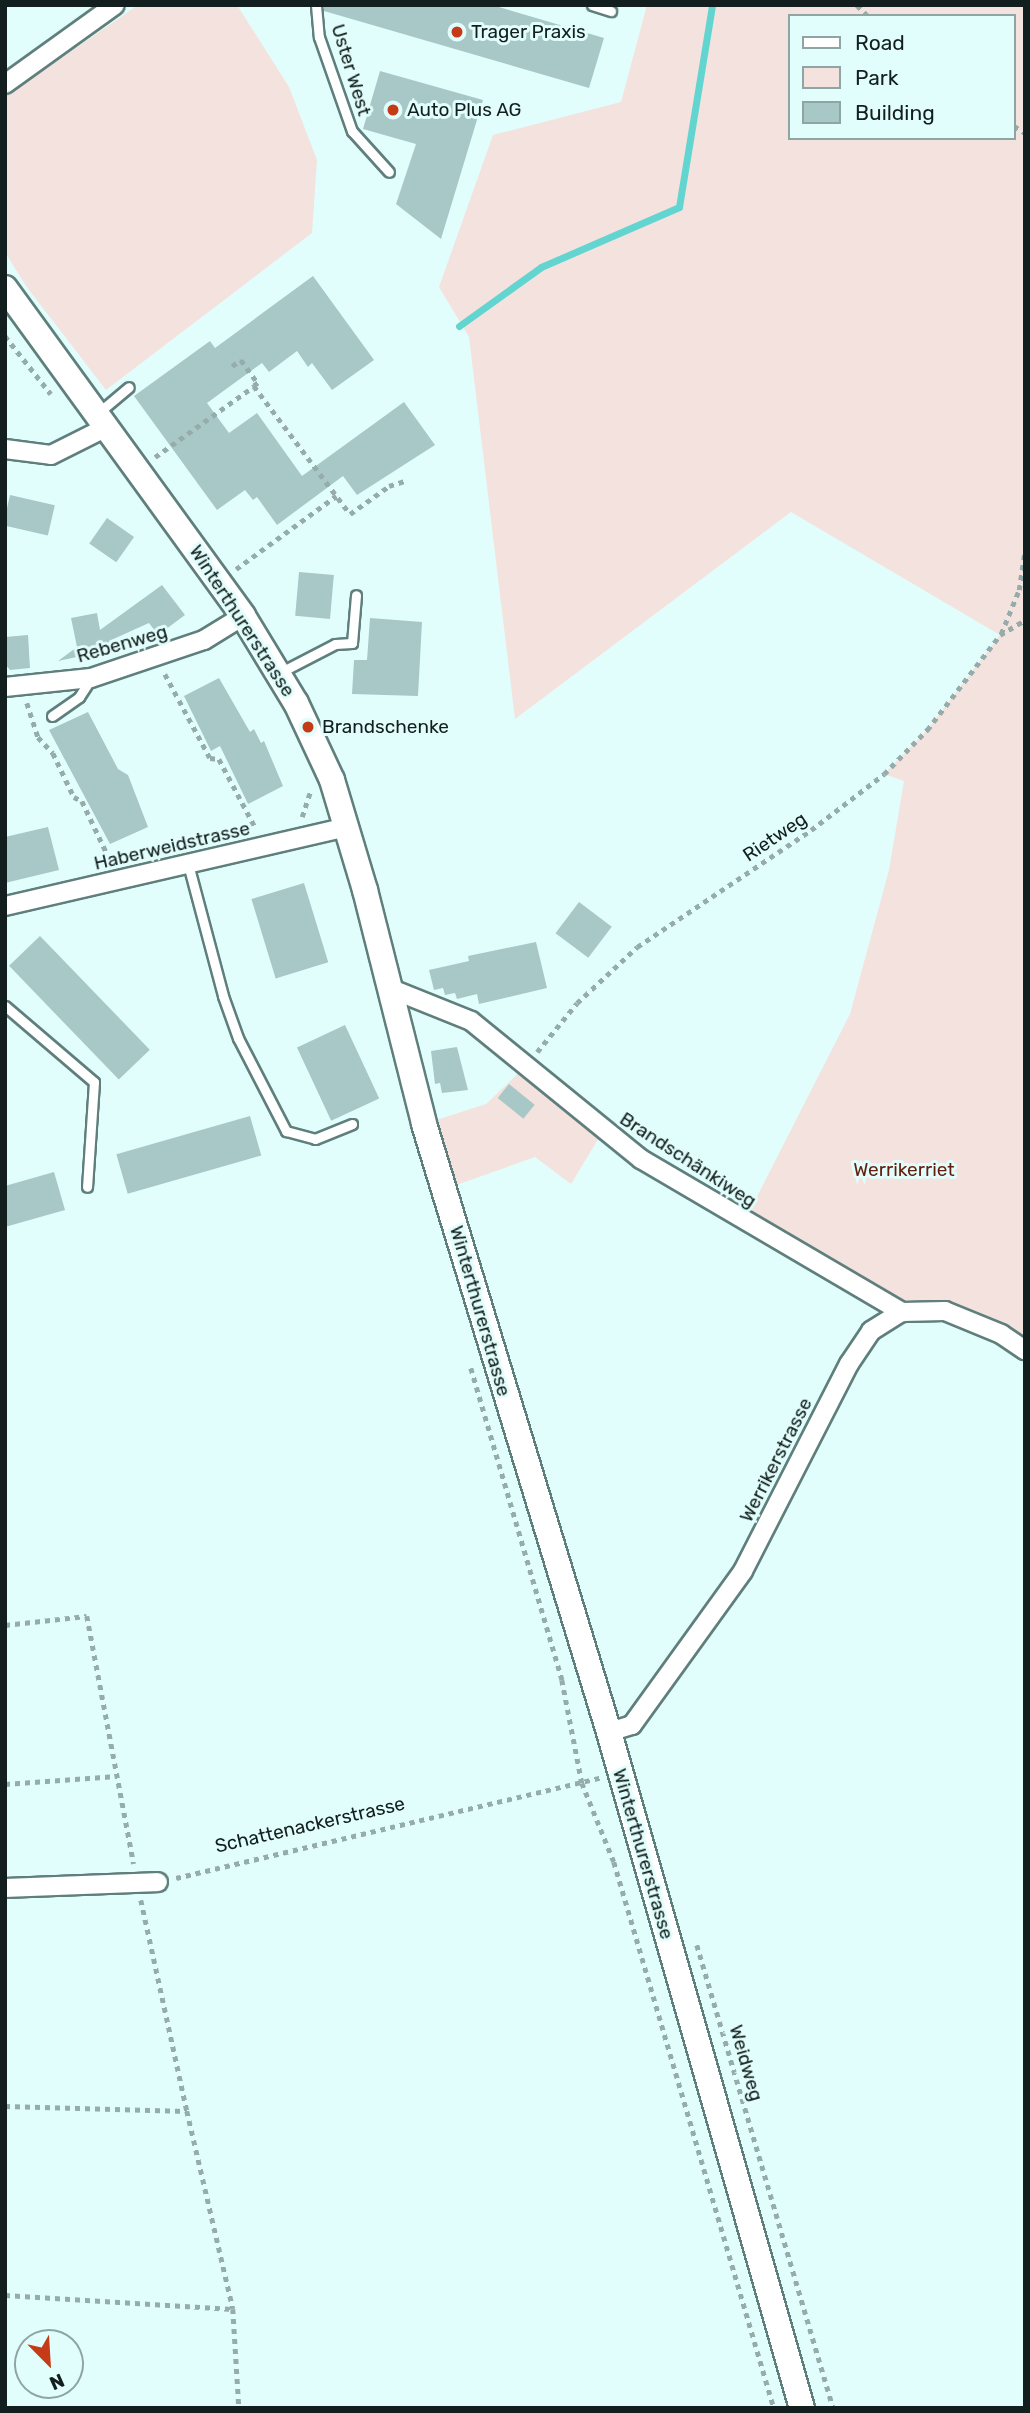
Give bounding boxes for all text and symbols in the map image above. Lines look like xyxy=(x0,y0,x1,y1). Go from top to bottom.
legend xyxy=(788,14,1016,140)
street label: Uster West xyxy=(326,21,376,119)
place label: Trager Praxis xyxy=(471,21,586,43)
marker: Trager Praxis xyxy=(449,24,465,40)
text: Road xyxy=(855,30,905,55)
text: Park xyxy=(855,65,899,90)
place label: Auto Plus AG xyxy=(407,99,522,121)
text: Building xyxy=(855,100,935,125)
marker: Auto Plus AG xyxy=(385,102,401,118)
street label: Winterthurerstrasse xyxy=(184,541,300,701)
street label: Rebenweg xyxy=(74,620,170,668)
place label: Brandschenke xyxy=(322,716,449,738)
marker: Brandschenke xyxy=(300,719,316,735)
street label: Rietweg xyxy=(739,807,811,867)
street label: Haberweidstrasse xyxy=(92,817,252,875)
street label: Brandschänkiweg xyxy=(615,1107,761,1213)
park label: Werrikerriet xyxy=(853,1159,955,1181)
street label: Winterthurerstrasse xyxy=(445,1223,515,1399)
street label: Werrikerstrasse xyxy=(735,1394,817,1526)
street label: Winterthurerstrasse xyxy=(608,1766,678,1942)
street label: Schattenackerstrasse xyxy=(213,1792,407,1858)
street label: Weidweg xyxy=(724,2022,768,2104)
north arrow xyxy=(14,2329,84,2399)
text: N xyxy=(46,2369,68,2395)

